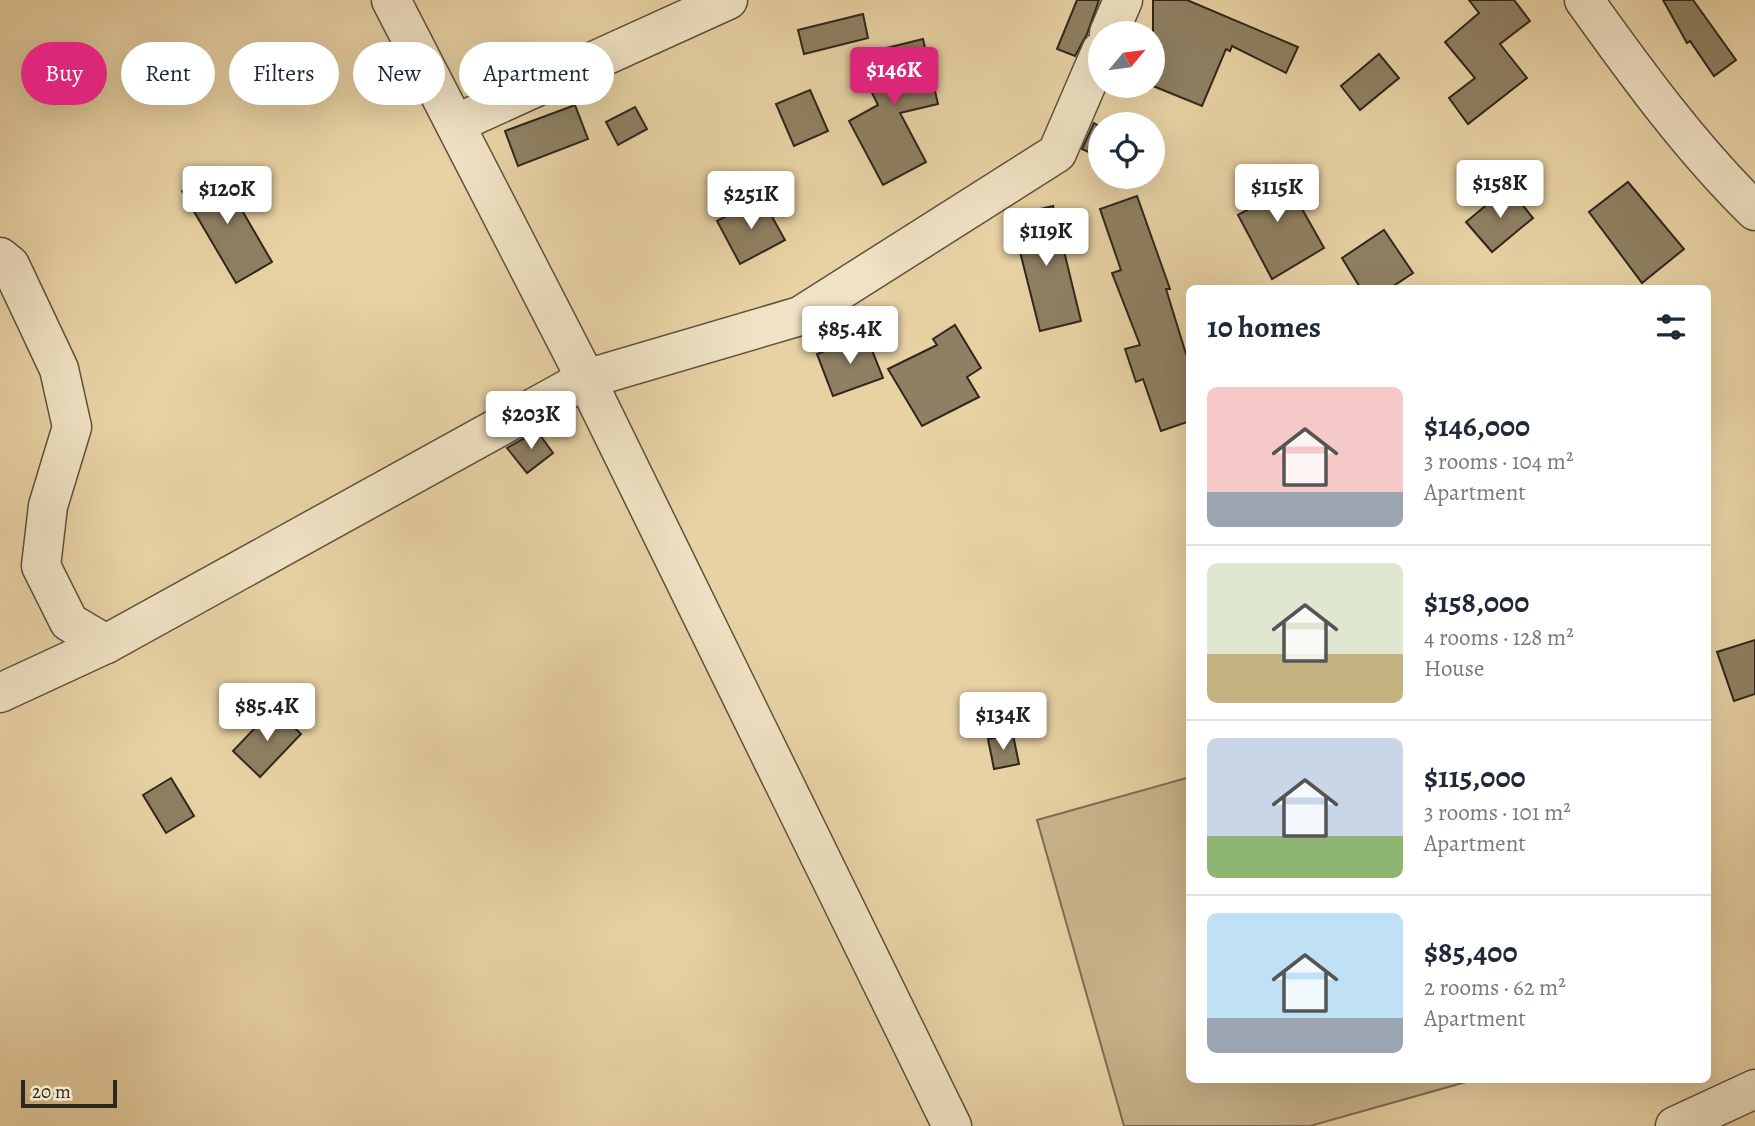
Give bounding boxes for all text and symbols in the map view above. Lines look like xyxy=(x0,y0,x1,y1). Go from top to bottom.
north arrow xyxy=(1088,21,1166,98)
map controls xyxy=(1088,21,1165,189)
chip: Buy xyxy=(21,42,107,105)
chip: Rent xyxy=(121,42,215,105)
chip: Filters xyxy=(229,42,339,105)
chip: New xyxy=(353,42,445,105)
chip: Apartment xyxy=(459,42,614,105)
pin: $146K xyxy=(845,48,943,107)
text: $146K xyxy=(866,54,922,85)
button: locate xyxy=(1088,112,1165,189)
pin: $158K xyxy=(1451,160,1549,220)
pin: $115K xyxy=(1228,164,1326,224)
pin: $120K xyxy=(178,166,276,226)
text: $158K xyxy=(1473,167,1527,198)
text: $115K xyxy=(1251,171,1303,202)
pin: $251K xyxy=(702,172,800,231)
text: $120K xyxy=(199,173,255,204)
text: $251K xyxy=(724,178,779,209)
pin: $119K xyxy=(997,208,1095,268)
text: $119K xyxy=(1020,215,1072,246)
pin: $85.4K xyxy=(793,306,907,366)
text: 10 homes xyxy=(1207,307,1321,347)
icon: filters xyxy=(1652,308,1690,346)
text: $85.4K xyxy=(818,313,882,344)
pin: $203K xyxy=(482,392,580,451)
text: $203K xyxy=(502,398,560,429)
text: $146,000 xyxy=(1424,406,1530,446)
icon: home xyxy=(1263,415,1347,499)
text: 3 rooms · 104 m² xyxy=(1424,446,1573,477)
text: Apartment xyxy=(1424,477,1526,508)
text: $158,000 xyxy=(1424,582,1529,622)
icon: home xyxy=(1263,591,1347,675)
text: 4 rooms · 128 m² xyxy=(1424,622,1574,653)
text: House xyxy=(1424,653,1484,684)
pin: $85.4K xyxy=(210,684,324,743)
text: $85.4K xyxy=(235,690,299,721)
pin: $134K xyxy=(954,692,1052,752)
text: $134K xyxy=(976,699,1030,730)
text: $115,000 xyxy=(1424,757,1526,797)
icon: home xyxy=(1263,766,1347,850)
text: 3 rooms · 101 m² xyxy=(1424,797,1571,828)
text: Apartment xyxy=(1424,828,1526,859)
text: $85,400 xyxy=(1424,932,1518,972)
icon: home xyxy=(1263,941,1347,1025)
text: 2 rooms · 62 m² xyxy=(1424,972,1566,1003)
text: Apartment xyxy=(1424,1003,1526,1034)
scale bar xyxy=(21,1077,117,1109)
text: 20 m xyxy=(32,1079,71,1105)

